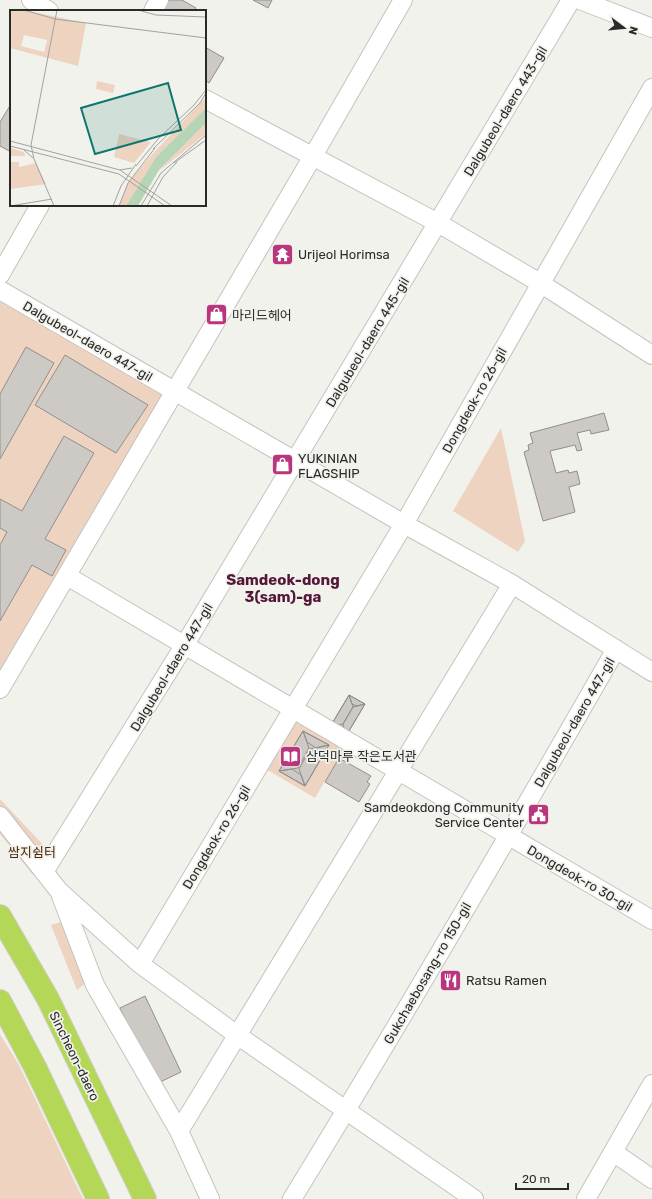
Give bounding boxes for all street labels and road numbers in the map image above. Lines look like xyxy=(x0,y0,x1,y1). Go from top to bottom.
street label: Dalgubeol-daero 443-gil xyxy=(461,44,551,179)
street label: Dalgubeol-daero 445-gil xyxy=(323,275,413,410)
street label: Dalgubeol-daero 447-gil xyxy=(20,298,155,386)
street label: Dongdeok-ro 26-gil xyxy=(439,345,511,456)
street label: Dalgubeol-daero 447-gil xyxy=(127,600,217,735)
street label: Dalgubeol-daero 447-gil xyxy=(531,655,619,790)
street label: Dongdeok-ro 26-gil xyxy=(180,783,254,892)
street label: Dongdeok-ro 30-gil xyxy=(524,842,635,916)
street label: Gukchaebosang-ro 150-gil xyxy=(381,900,475,1047)
street label: Sincheon-daero xyxy=(46,1009,103,1103)

